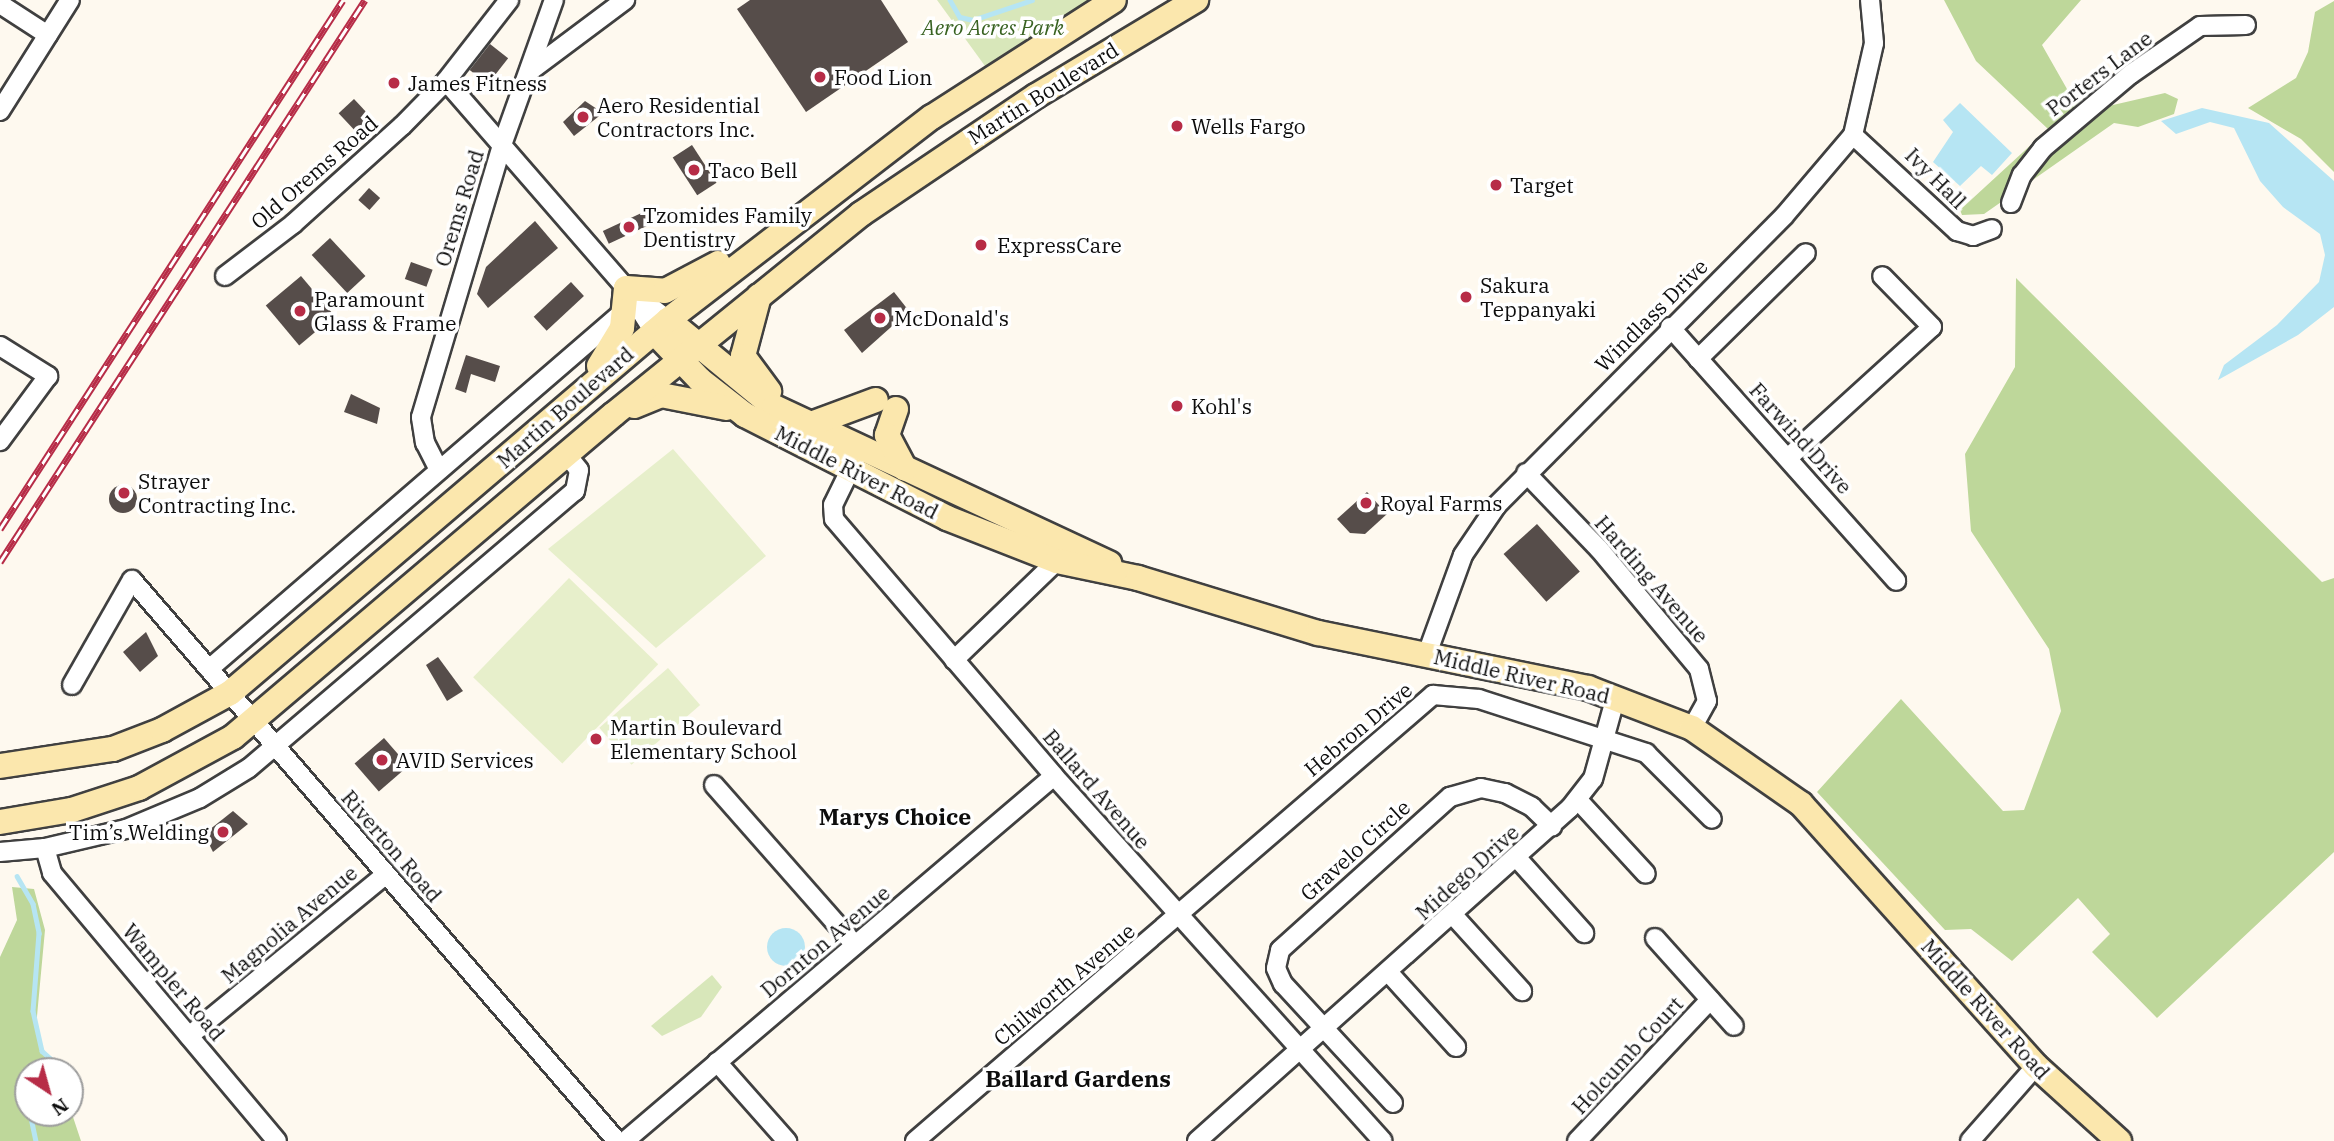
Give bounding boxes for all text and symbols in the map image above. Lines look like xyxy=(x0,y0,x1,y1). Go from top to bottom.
park label: Aero Acres Park xyxy=(922,14,1064,40)
street label: Porters Lane xyxy=(2041,25,2157,121)
street label: Martin Boulevard xyxy=(963,37,1123,149)
place label: Food Lion xyxy=(834,64,932,90)
marker: Food Lion xyxy=(812,69,828,85)
place label: James Fitness xyxy=(408,70,547,96)
marker: James Fitness xyxy=(386,75,402,91)
place label: Aero Residential Contractors Inc. xyxy=(597,92,760,142)
marker: Aero Residential Contractors Inc. xyxy=(575,109,591,125)
street label: Old Orems Road xyxy=(245,110,383,234)
place label: Wells Fargo xyxy=(1191,113,1306,139)
marker: Wells Fargo xyxy=(1169,118,1185,134)
street label: Ivy Hall xyxy=(1900,142,1972,214)
street label: Orems Road xyxy=(429,147,489,269)
place label: Taco Bell xyxy=(708,157,798,183)
marker: Taco Bell xyxy=(686,162,702,178)
place label: Target xyxy=(1510,172,1574,198)
marker: Target xyxy=(1488,177,1504,193)
place label: Tzomides Family Dentistry xyxy=(643,202,812,252)
marker: Tzomides Family Dentistry xyxy=(621,219,637,235)
place label: ExpressCare xyxy=(997,232,1122,258)
marker: ExpressCare xyxy=(971,235,991,255)
street label: Windlass Drive xyxy=(1589,253,1713,377)
place label: Sakura Teppanyaki xyxy=(1480,272,1596,322)
place label: Paramount Glass & Frame xyxy=(314,286,457,336)
marker: Sakura Teppanyaki xyxy=(1458,289,1474,305)
marker: Paramount Glass & Frame xyxy=(292,303,308,319)
place label: McDonald's xyxy=(894,305,1009,331)
marker: McDonald's xyxy=(872,310,888,326)
street label: Martin Boulevard xyxy=(492,341,638,473)
street label: Farwind Drive xyxy=(1745,377,1857,499)
place label: Kohl's xyxy=(1191,393,1252,419)
marker: Kohl's xyxy=(1169,398,1185,414)
street label: Middle River Road xyxy=(771,420,943,524)
place label: Strayer Contracting Inc. xyxy=(138,468,296,518)
marker: Strayer Contracting Inc. xyxy=(116,485,132,501)
place label: Royal Farms xyxy=(1380,490,1502,516)
marker: Royal Farms xyxy=(1358,495,1374,511)
street label: Harding Avenue xyxy=(1590,510,1714,648)
street label: Middle River Road xyxy=(1431,643,1613,709)
street label: Hebron Drive xyxy=(1299,677,1417,781)
place label: Martin Boulevard Elementary School xyxy=(610,714,797,764)
street label: Ballard Avenue xyxy=(1038,724,1156,854)
marker: Martin Boulevard Elementary School xyxy=(588,731,604,747)
place label: AVID Services xyxy=(396,747,534,773)
marker: AVID Services xyxy=(374,752,390,768)
street label: Riverton Road xyxy=(337,785,447,907)
street label: Gravelo Circle xyxy=(1295,794,1415,906)
district label: Marys Choice xyxy=(819,802,971,830)
place label: Tim’s Welding xyxy=(69,819,209,845)
street label: Midego Drive xyxy=(1410,819,1524,925)
marker: Tim’s Welding xyxy=(215,824,231,840)
street label: Magnolia Avenue xyxy=(216,860,362,988)
street label: Dornton Avenue xyxy=(755,880,895,1002)
street label: Wampler Road xyxy=(118,918,230,1046)
street label: Chilworth Avenue xyxy=(988,918,1140,1050)
street label: Middle River Road xyxy=(1916,934,2056,1084)
street label: Holcumb Court xyxy=(1566,991,1688,1119)
north arrow xyxy=(14,1057,84,1127)
district label: Ballard Gardens xyxy=(985,1064,1171,1092)
text: N xyxy=(47,1093,73,1121)

